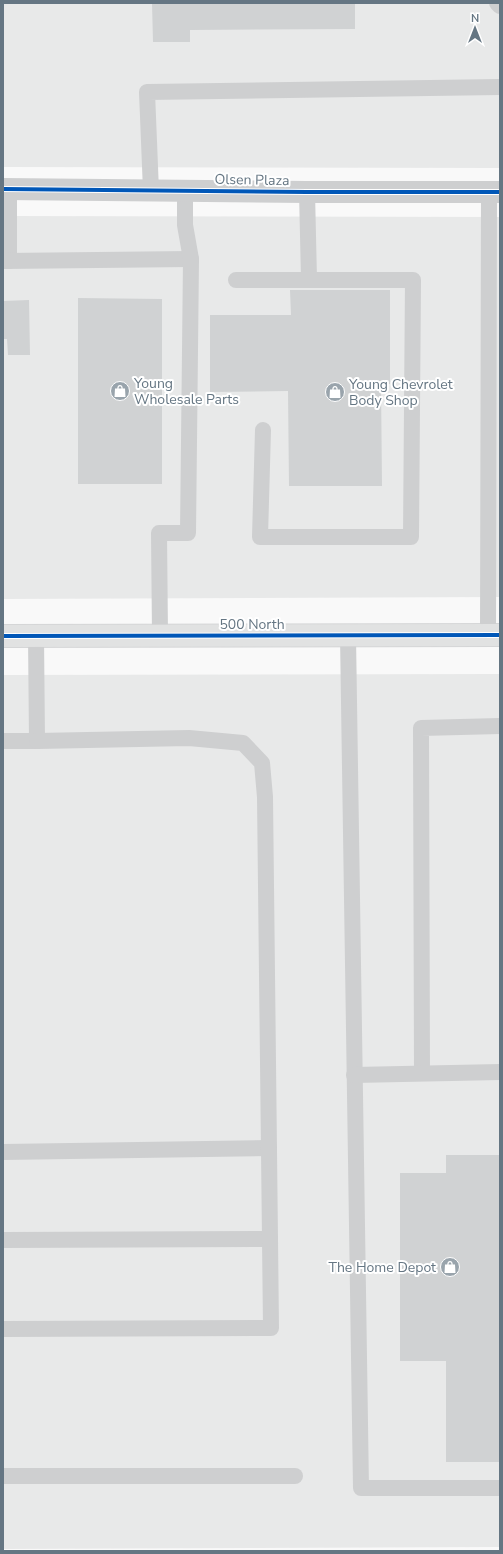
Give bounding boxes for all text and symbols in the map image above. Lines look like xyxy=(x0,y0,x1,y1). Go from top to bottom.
north arrow xyxy=(455,8,495,48)
text: N xyxy=(471,11,479,26)
street label: Olsen Plaza xyxy=(214,170,290,190)
place label: Young Wholesale Parts xyxy=(133,374,239,409)
place label: Young Chevrolet Body Shop xyxy=(348,375,453,410)
shop icon: Young Wholesale Parts xyxy=(109,380,131,402)
shop icon: Young Chevrolet Body Shop xyxy=(324,381,346,403)
street label: 500 North xyxy=(219,615,285,634)
shop icon: The Home Depot xyxy=(439,1256,461,1278)
place label: The Home Depot xyxy=(328,1258,436,1277)

